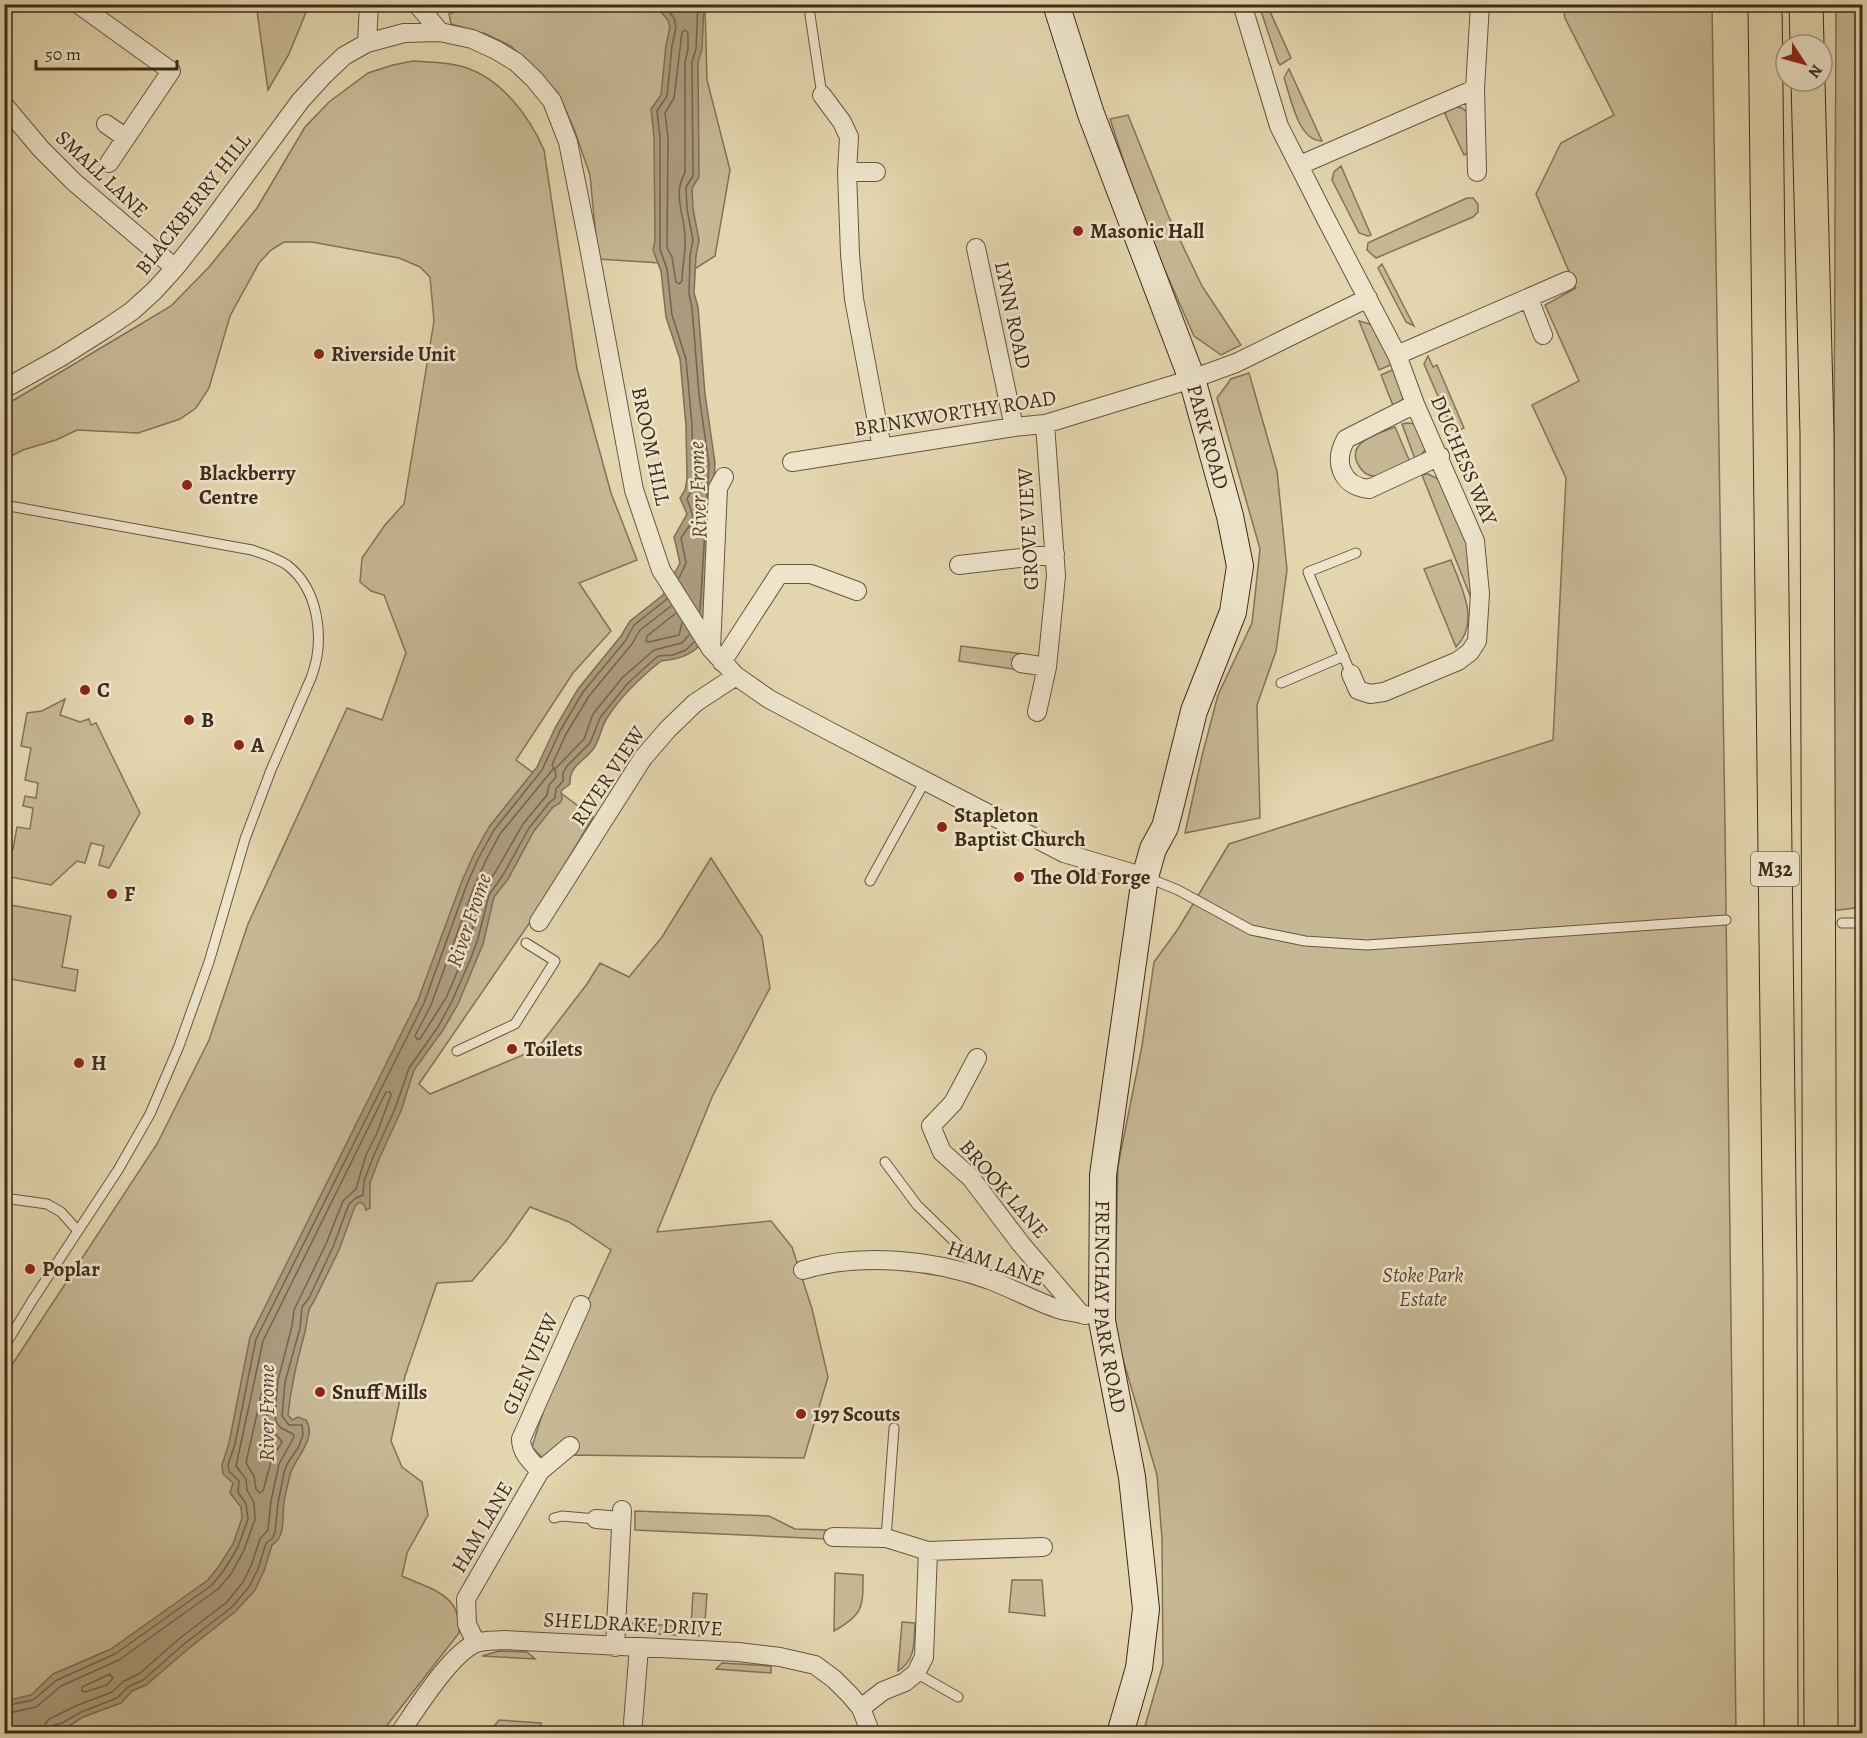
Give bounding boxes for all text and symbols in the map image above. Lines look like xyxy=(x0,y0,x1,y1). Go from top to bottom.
scale bar xyxy=(36,33,177,71)
north arrow xyxy=(1774,33,1834,93)
text: 50 m xyxy=(45,42,81,66)
text: N xyxy=(1803,60,1828,83)
street label: SMALL LANE xyxy=(50,124,154,224)
street label: BLACKBERRY HILL xyxy=(129,127,257,281)
place label: Masonic Hall xyxy=(1090,217,1205,245)
marker: Masonic Hall xyxy=(1071,224,1085,238)
street label: LYNN ROAD xyxy=(988,259,1038,371)
place label: Riverside Unit xyxy=(331,340,456,368)
marker: Riverside Unit xyxy=(312,347,326,361)
street label: PARK ROAD xyxy=(1180,381,1236,492)
street label: BRINKWORTHY ROAD xyxy=(852,383,1058,443)
street label: BROOM HILL xyxy=(625,384,677,508)
street label: DUCHESS WAY xyxy=(1424,391,1504,530)
water label: River Frome xyxy=(681,441,715,539)
place label: Blackberry Centre xyxy=(199,459,297,511)
street label: GROVE VIEW xyxy=(1011,467,1045,591)
marker: Blackberry Centre xyxy=(180,478,194,492)
place label: C xyxy=(97,676,110,704)
marker: C xyxy=(78,683,92,697)
place label: B xyxy=(201,706,214,734)
marker: B xyxy=(182,713,196,727)
street label: RIVER VIEW xyxy=(564,720,652,831)
place label: A xyxy=(250,731,265,759)
marker: A xyxy=(232,738,246,752)
place label: Stapleton Baptist Church xyxy=(954,801,1086,853)
marker: Stapleton Baptist Church xyxy=(935,820,949,834)
road number: M32 xyxy=(1751,852,1799,886)
place label: The Old Forge xyxy=(1031,863,1151,891)
water label: River Frome xyxy=(439,869,499,971)
marker: The Old Forge xyxy=(1012,870,1026,884)
place label: F xyxy=(124,880,136,908)
marker: F xyxy=(105,887,119,901)
place label: Toilets xyxy=(524,1035,583,1063)
marker: Toilets xyxy=(505,1042,519,1056)
place label: H xyxy=(91,1049,107,1077)
marker: H xyxy=(72,1056,86,1070)
street label: BROOK LANE xyxy=(953,1134,1055,1244)
street label: FRENCHAY PARK ROAD xyxy=(1087,1200,1133,1415)
street label: HAM LANE xyxy=(944,1233,1048,1293)
place label: Poplar xyxy=(42,1255,100,1283)
park label: Stoke Park Estate xyxy=(1382,1261,1464,1313)
marker: Poplar xyxy=(23,1262,37,1276)
street label: GLEN VIEW xyxy=(495,1308,565,1419)
water label: River Frome xyxy=(252,1364,282,1462)
place label: Snuff Mills xyxy=(332,1378,427,1406)
marker: Snuff Mills xyxy=(313,1385,327,1399)
place label: 197 Scouts xyxy=(813,1400,900,1428)
marker: 197 Scouts xyxy=(794,1407,808,1421)
street label: HAM LANE xyxy=(445,1476,519,1578)
street label: SHELDRAKE DRIVE xyxy=(543,1605,723,1643)

